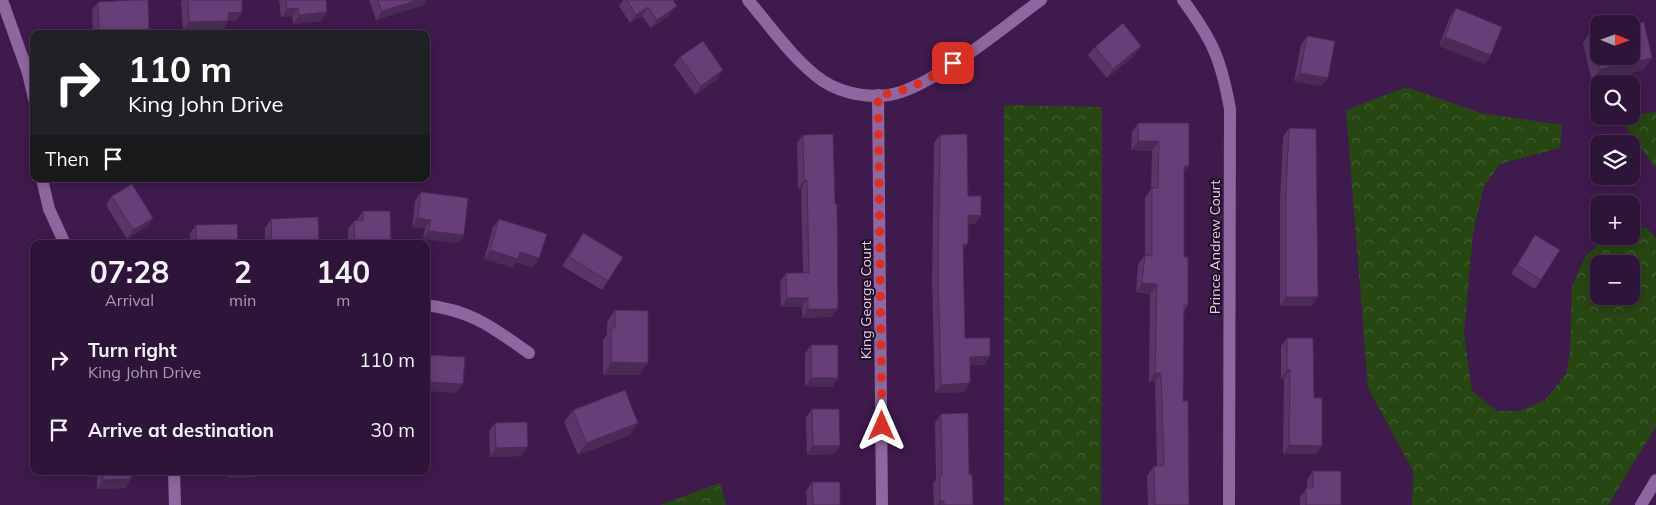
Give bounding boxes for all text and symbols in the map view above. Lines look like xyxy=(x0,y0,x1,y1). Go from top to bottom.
north arrow xyxy=(1590,15,1640,65)
map controls xyxy=(1590,15,1640,305)
pin xyxy=(932,42,974,84)
text: 110 m xyxy=(128,47,232,91)
icon: arrive xyxy=(939,49,967,77)
icon: right xyxy=(45,50,110,115)
button: search xyxy=(1590,75,1640,125)
text: King John Drive xyxy=(128,90,284,118)
button: layers xyxy=(1590,135,1640,185)
icon: arrive xyxy=(99,145,127,173)
text: Then xyxy=(45,147,89,171)
street label: Prince Andrew Court xyxy=(1206,180,1224,314)
button: + xyxy=(1590,195,1640,245)
street label: King George Court xyxy=(857,241,875,359)
text: 07:28 xyxy=(90,253,169,291)
text: 2 xyxy=(234,253,252,291)
text: 140 xyxy=(316,253,370,291)
button: − xyxy=(1590,255,1640,305)
text: Arrival xyxy=(105,290,154,310)
text: min xyxy=(229,290,256,310)
text: m xyxy=(336,290,350,310)
text: Turn right xyxy=(88,338,177,362)
icon: right xyxy=(45,346,73,374)
text: 110 m xyxy=(359,348,415,372)
text: King John Drive xyxy=(88,362,201,382)
position arrow xyxy=(855,399,907,451)
icon: arrive xyxy=(45,416,73,444)
text: Arrive at destination xyxy=(88,418,274,442)
text: 30 m xyxy=(371,418,415,442)

